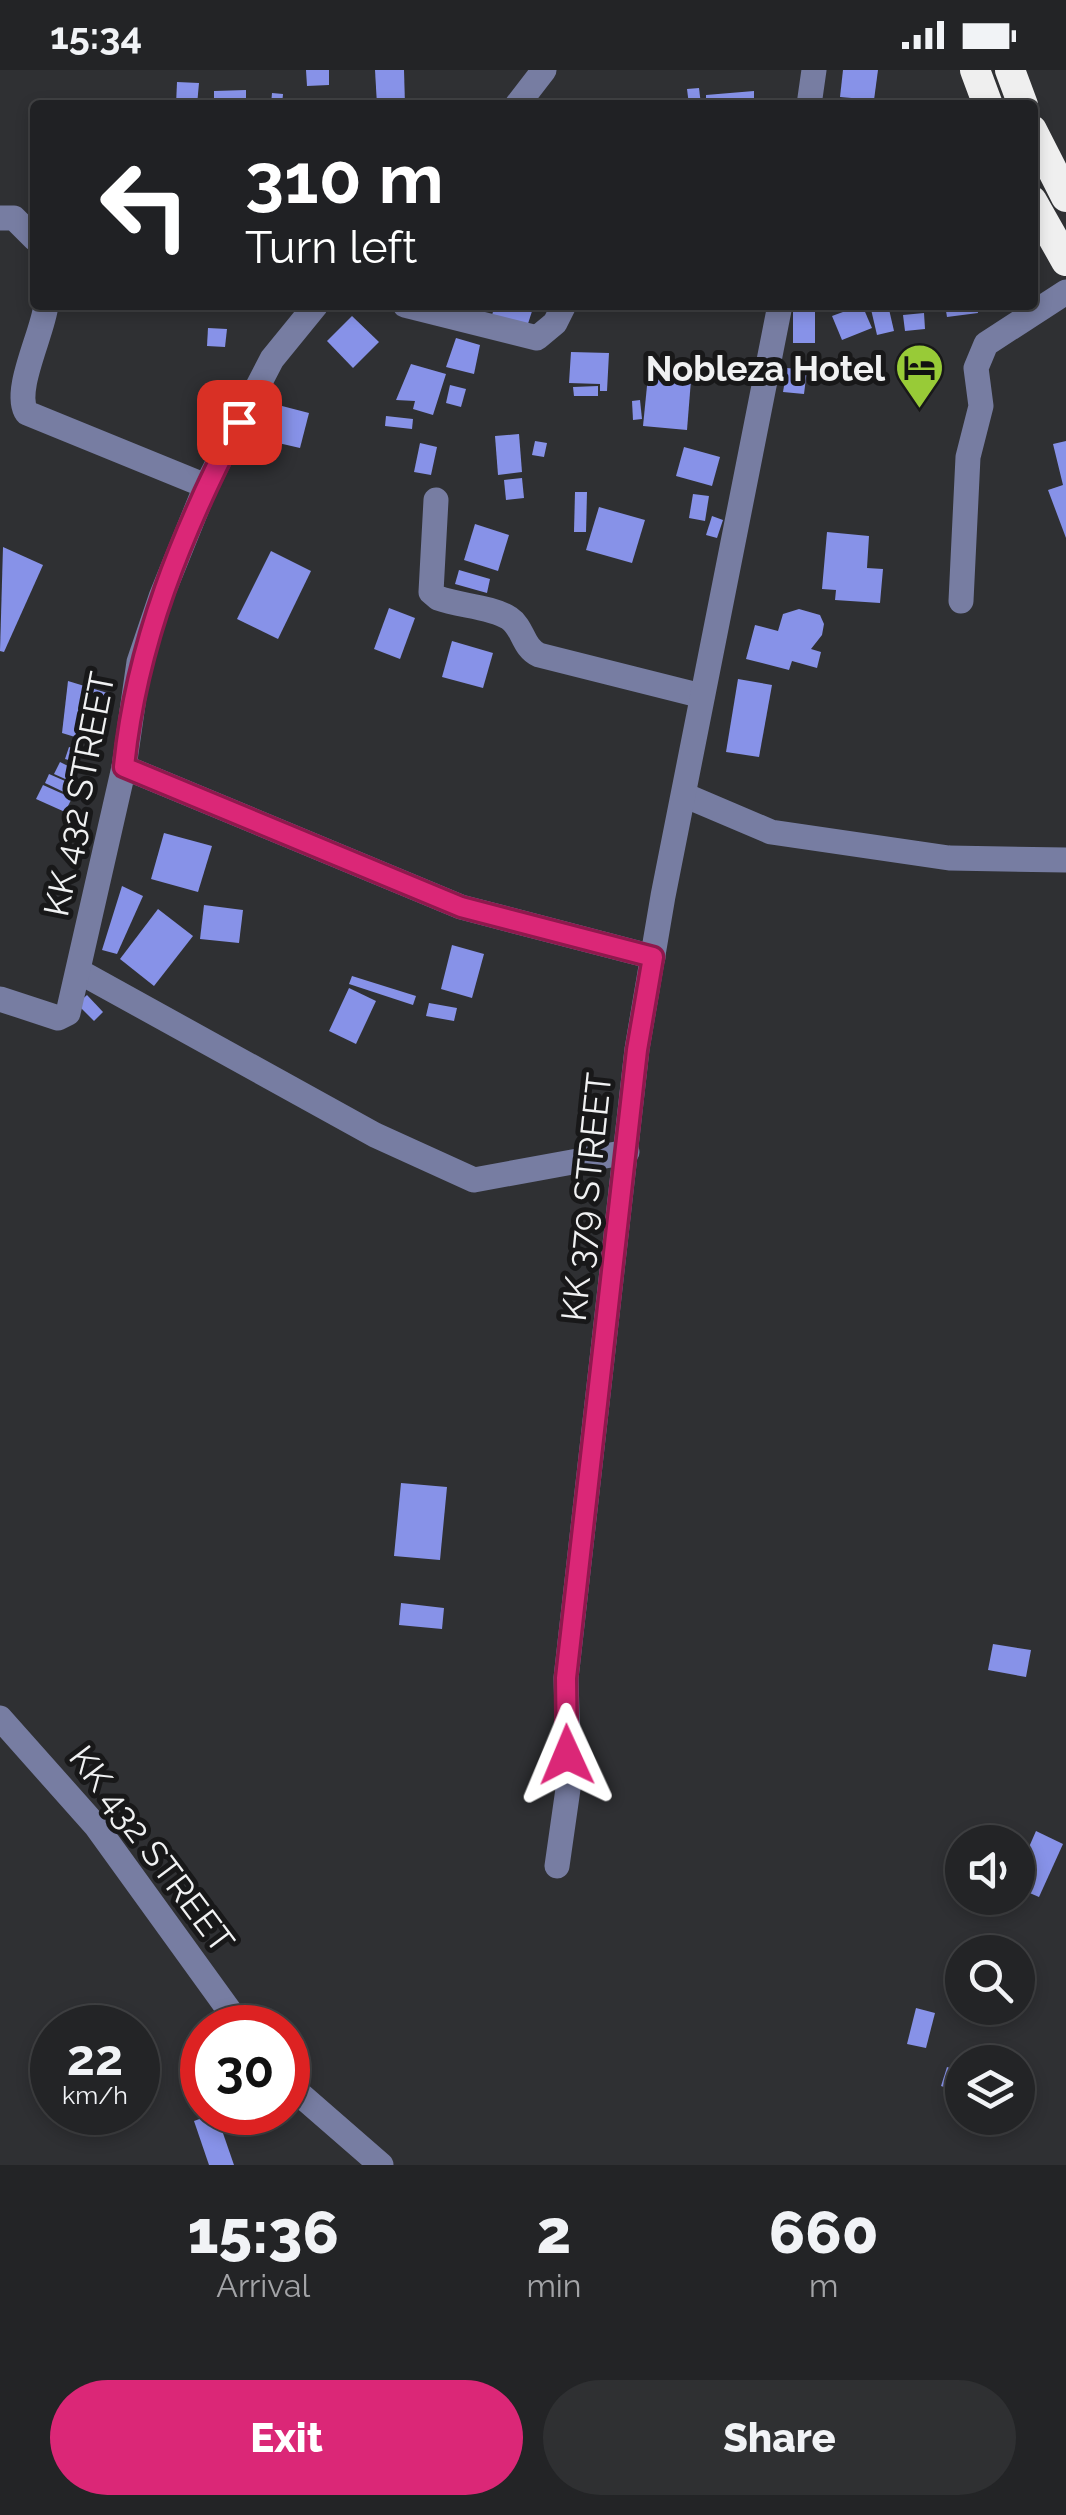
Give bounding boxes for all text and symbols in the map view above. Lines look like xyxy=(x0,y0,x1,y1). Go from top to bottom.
text: 15:34 xyxy=(50,13,142,58)
text: 310 m xyxy=(245,137,444,219)
icon: left xyxy=(80,140,210,270)
text: Turn left xyxy=(245,221,417,274)
hotel icon: Nobleza Hotel xyxy=(894,342,946,410)
place label: Nobleza Hotel xyxy=(646,348,886,389)
pin xyxy=(197,380,282,465)
icon: arrive xyxy=(212,395,267,450)
street label: KK 432 STREET xyxy=(35,668,123,920)
street label: KK 379 STREET xyxy=(553,1071,619,1323)
position arrow xyxy=(515,1703,619,1807)
street label: KK 432 STREET xyxy=(61,1738,243,1960)
map controls xyxy=(945,1825,1035,2135)
button: sound xyxy=(945,1825,1035,1915)
button: search xyxy=(945,1935,1035,2025)
speed limit sign: 30 xyxy=(180,2005,310,2135)
text: 22 xyxy=(67,2028,123,2087)
button: layers xyxy=(945,2045,1035,2135)
text: km/h xyxy=(62,2080,128,2110)
text: 15:36 xyxy=(187,2197,339,2267)
text: 2 xyxy=(536,2197,571,2267)
text: 660 xyxy=(769,2197,879,2267)
text: Arrival xyxy=(216,2267,310,2304)
text: min xyxy=(526,2267,581,2304)
text: m xyxy=(809,2267,838,2304)
button: Exit xyxy=(50,2380,523,2495)
button: Share xyxy=(543,2380,1016,2495)

